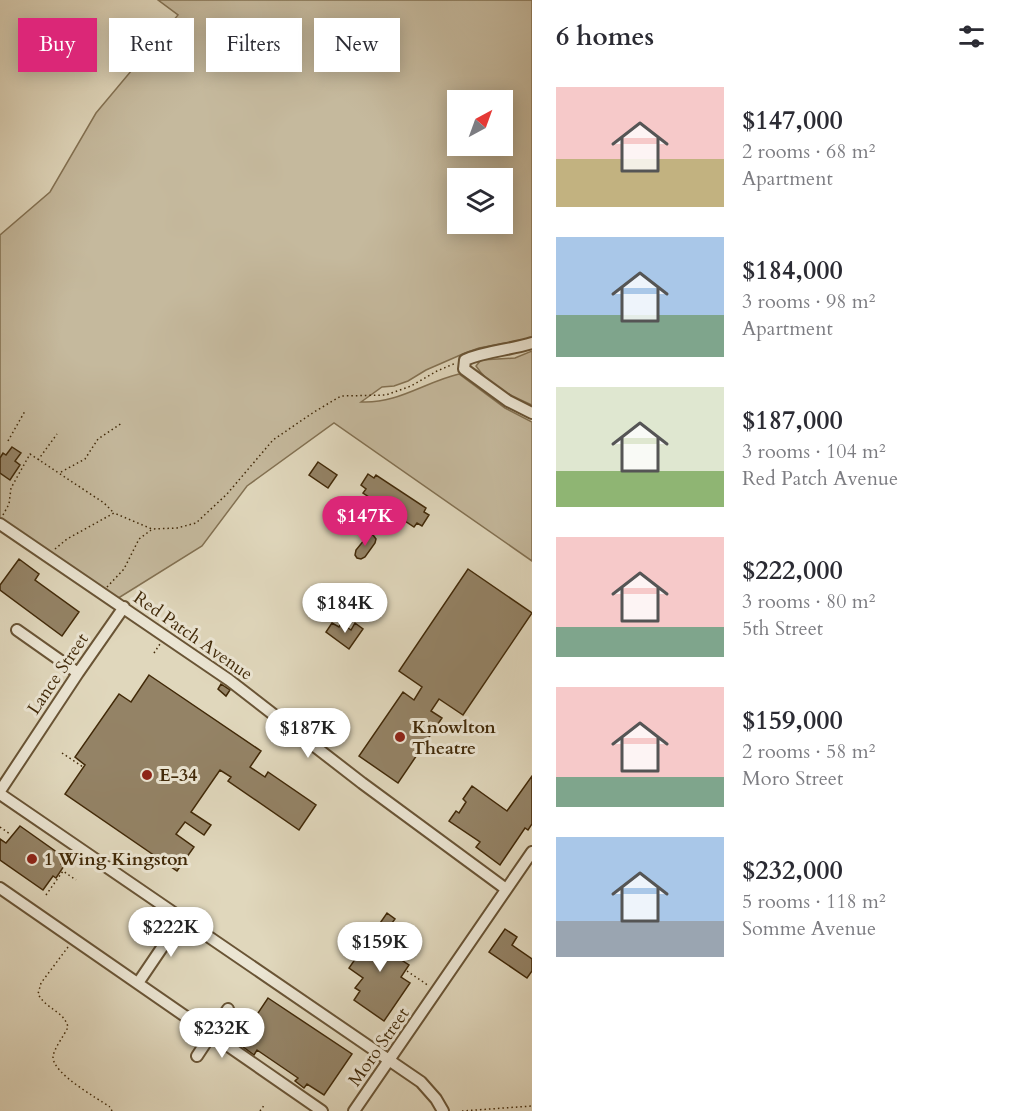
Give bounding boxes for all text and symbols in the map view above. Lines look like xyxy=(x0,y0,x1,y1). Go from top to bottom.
chip: Buy xyxy=(18,18,97,72)
chip: Rent xyxy=(109,18,194,72)
chip: Filters xyxy=(206,18,302,72)
chip: New xyxy=(314,18,400,72)
text: 6 homes xyxy=(556,19,654,54)
icon: filters xyxy=(955,20,988,53)
north arrow xyxy=(447,90,513,156)
map controls xyxy=(447,90,513,234)
text: $147,000 xyxy=(742,103,843,138)
icon: home xyxy=(604,111,676,183)
text: 2 rooms · 68 m² xyxy=(742,138,875,165)
text: Apartment xyxy=(742,165,833,192)
button: layers xyxy=(447,168,513,234)
text: $184,000 xyxy=(742,253,843,288)
icon: home xyxy=(604,261,676,333)
text: 3 rooms · 98 m² xyxy=(742,288,875,315)
text: Apartment xyxy=(742,315,833,342)
text: $187,000 xyxy=(742,403,843,438)
icon: home xyxy=(604,411,676,483)
text: 3 rooms · 104 m² xyxy=(742,438,886,465)
text: Red Patch Avenue xyxy=(742,465,898,492)
pin: $147K xyxy=(323,496,407,547)
text: $147K xyxy=(336,502,394,529)
text: $222,000 xyxy=(742,553,843,588)
icon: home xyxy=(604,561,676,633)
pin: $184K xyxy=(303,583,387,634)
street label: Red Patch Avenue xyxy=(128,585,258,687)
text: 3 rooms · 80 m² xyxy=(742,588,875,615)
text: $184K xyxy=(316,589,374,616)
text: 5th Street xyxy=(742,615,823,642)
street label: Lance Street xyxy=(22,628,95,720)
text: $159,000 xyxy=(742,703,843,738)
pin: $187K xyxy=(266,708,350,759)
icon: home xyxy=(604,711,676,783)
text: $187K xyxy=(279,714,337,741)
place label: Knowlton Theatre xyxy=(412,715,496,761)
marker: Knowlton Theatre xyxy=(393,730,407,744)
text: 2 rooms · 58 m² xyxy=(742,738,875,765)
place label: E-34 xyxy=(159,763,198,788)
text: Moro Street xyxy=(742,765,843,792)
marker: E-34 xyxy=(140,768,154,782)
place label: 1 Wing Kingston xyxy=(44,847,189,872)
marker: 1 Wing Kingston xyxy=(25,852,39,866)
text: $232,000 xyxy=(742,853,843,888)
icon: home xyxy=(604,861,676,933)
text: 5 rooms · 118 m² xyxy=(742,888,886,915)
pin: $222K xyxy=(129,907,213,958)
text: $222K xyxy=(142,913,200,940)
text: Somme Avenue xyxy=(742,915,876,942)
pin: $159K xyxy=(338,922,422,973)
text: $159K xyxy=(351,928,409,955)
street label: Moro Street xyxy=(343,1002,416,1091)
pin: $232K xyxy=(180,1008,264,1059)
text: $232K xyxy=(193,1014,251,1041)

